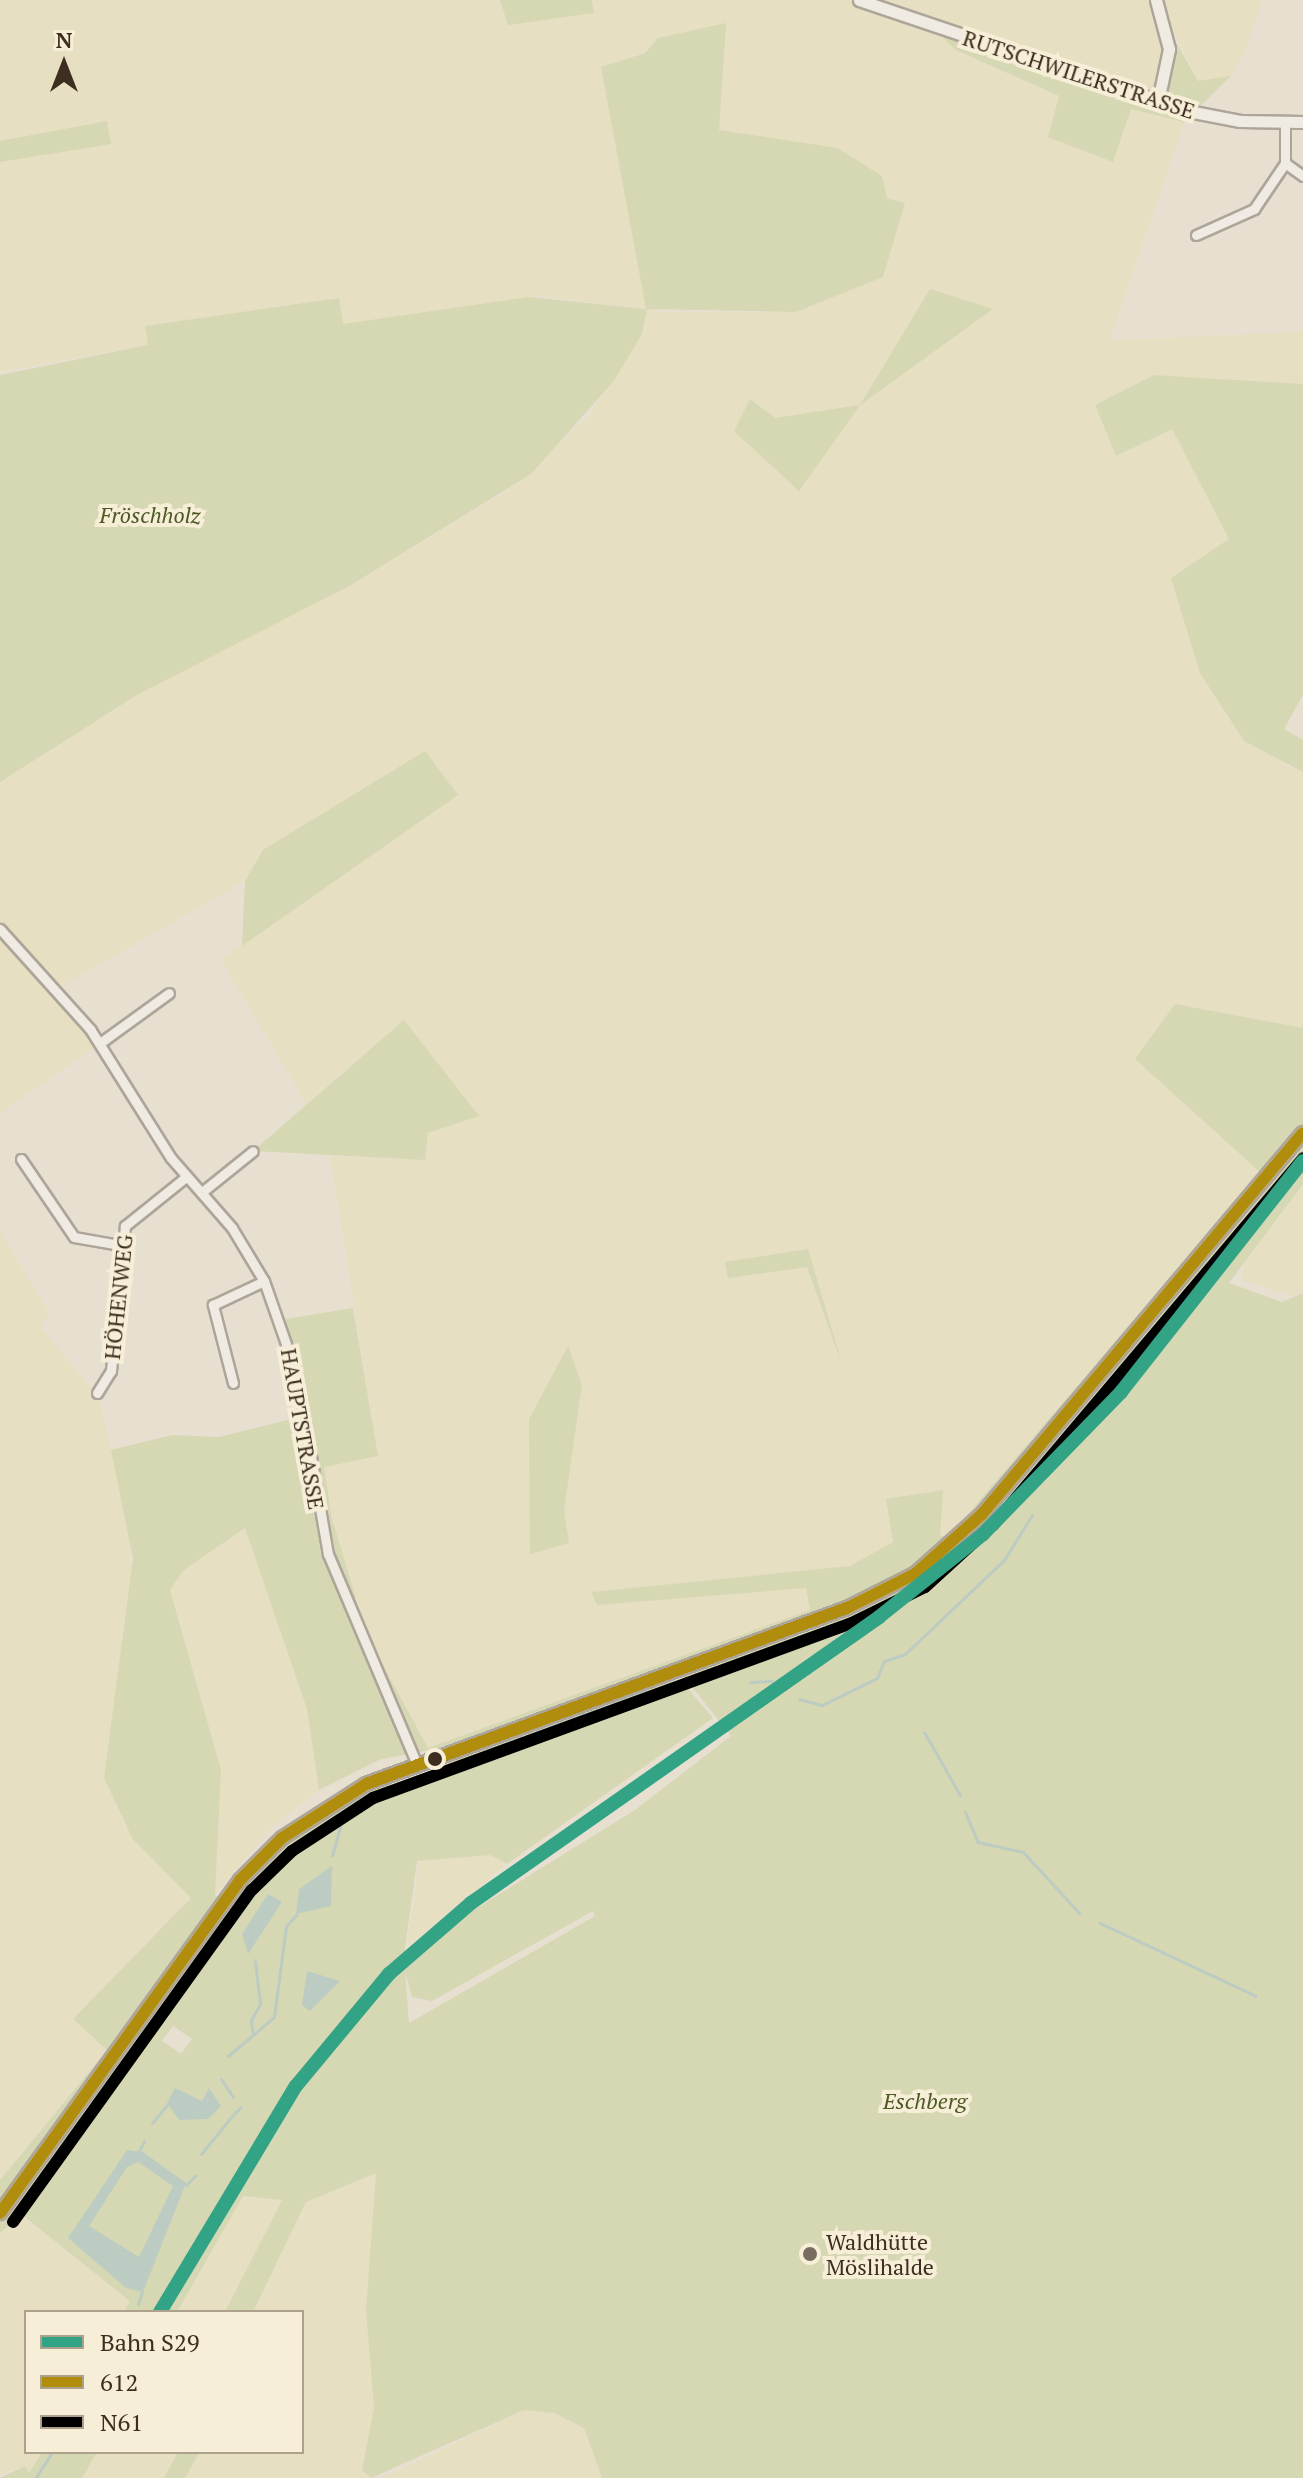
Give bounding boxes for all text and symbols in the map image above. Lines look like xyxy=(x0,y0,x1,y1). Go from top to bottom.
north arrow xyxy=(24,24,104,104)
street label: RUTSCHWILERSTRASSE xyxy=(960,24,1198,124)
text: N xyxy=(56,25,72,54)
park label: Fröschholz xyxy=(100,502,200,528)
street label: HÖHENWEG xyxy=(98,1233,138,1361)
street label: HAUPTSTRASSE xyxy=(276,1346,330,1512)
unlabelled marker xyxy=(427,1751,443,1767)
park label: Eschberg xyxy=(883,2088,967,2114)
place label: Waldhütte Möslihalde xyxy=(826,2228,934,2280)
marker: Waldhütte Möslihalde xyxy=(801,2245,819,2263)
legend xyxy=(24,2310,304,2454)
text: Bahn S29 xyxy=(100,2326,200,2358)
text: 612 xyxy=(100,2366,138,2398)
text: N61 xyxy=(100,2406,143,2438)

